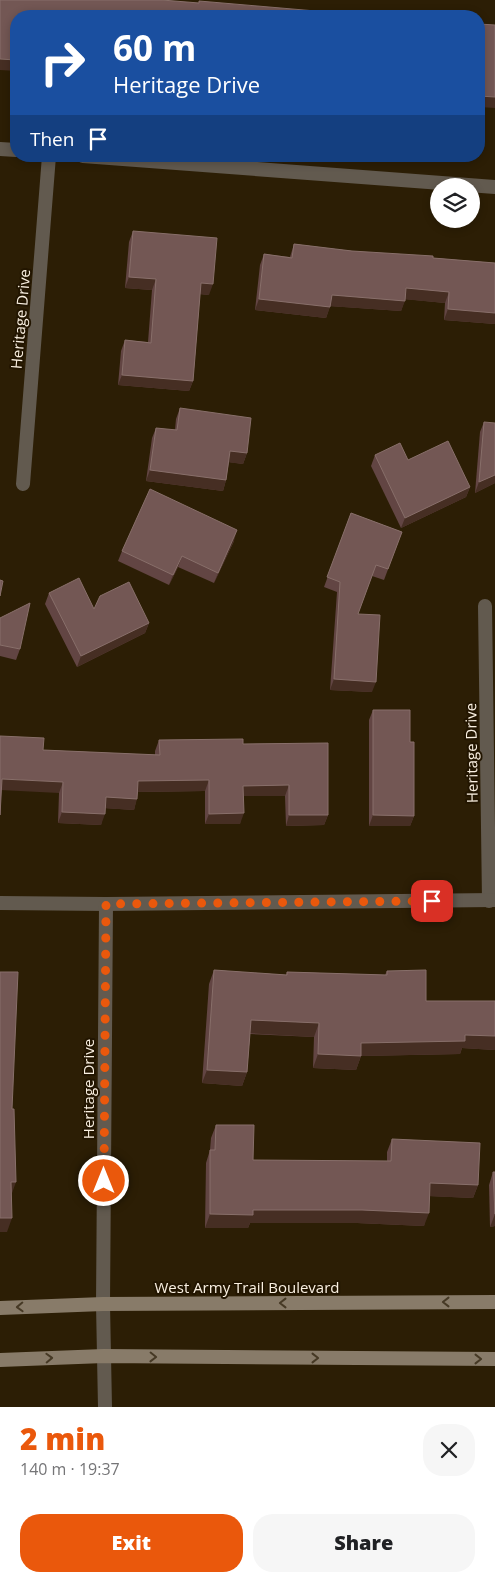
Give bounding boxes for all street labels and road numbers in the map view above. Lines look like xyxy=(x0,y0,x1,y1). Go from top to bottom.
street label: Heritage Drive xyxy=(6,268,34,370)
street label: Heritage Drive xyxy=(460,703,482,803)
street label: Heritage Drive xyxy=(78,1039,98,1139)
street label: West Army Trail Boulevard xyxy=(154,1277,340,1297)

